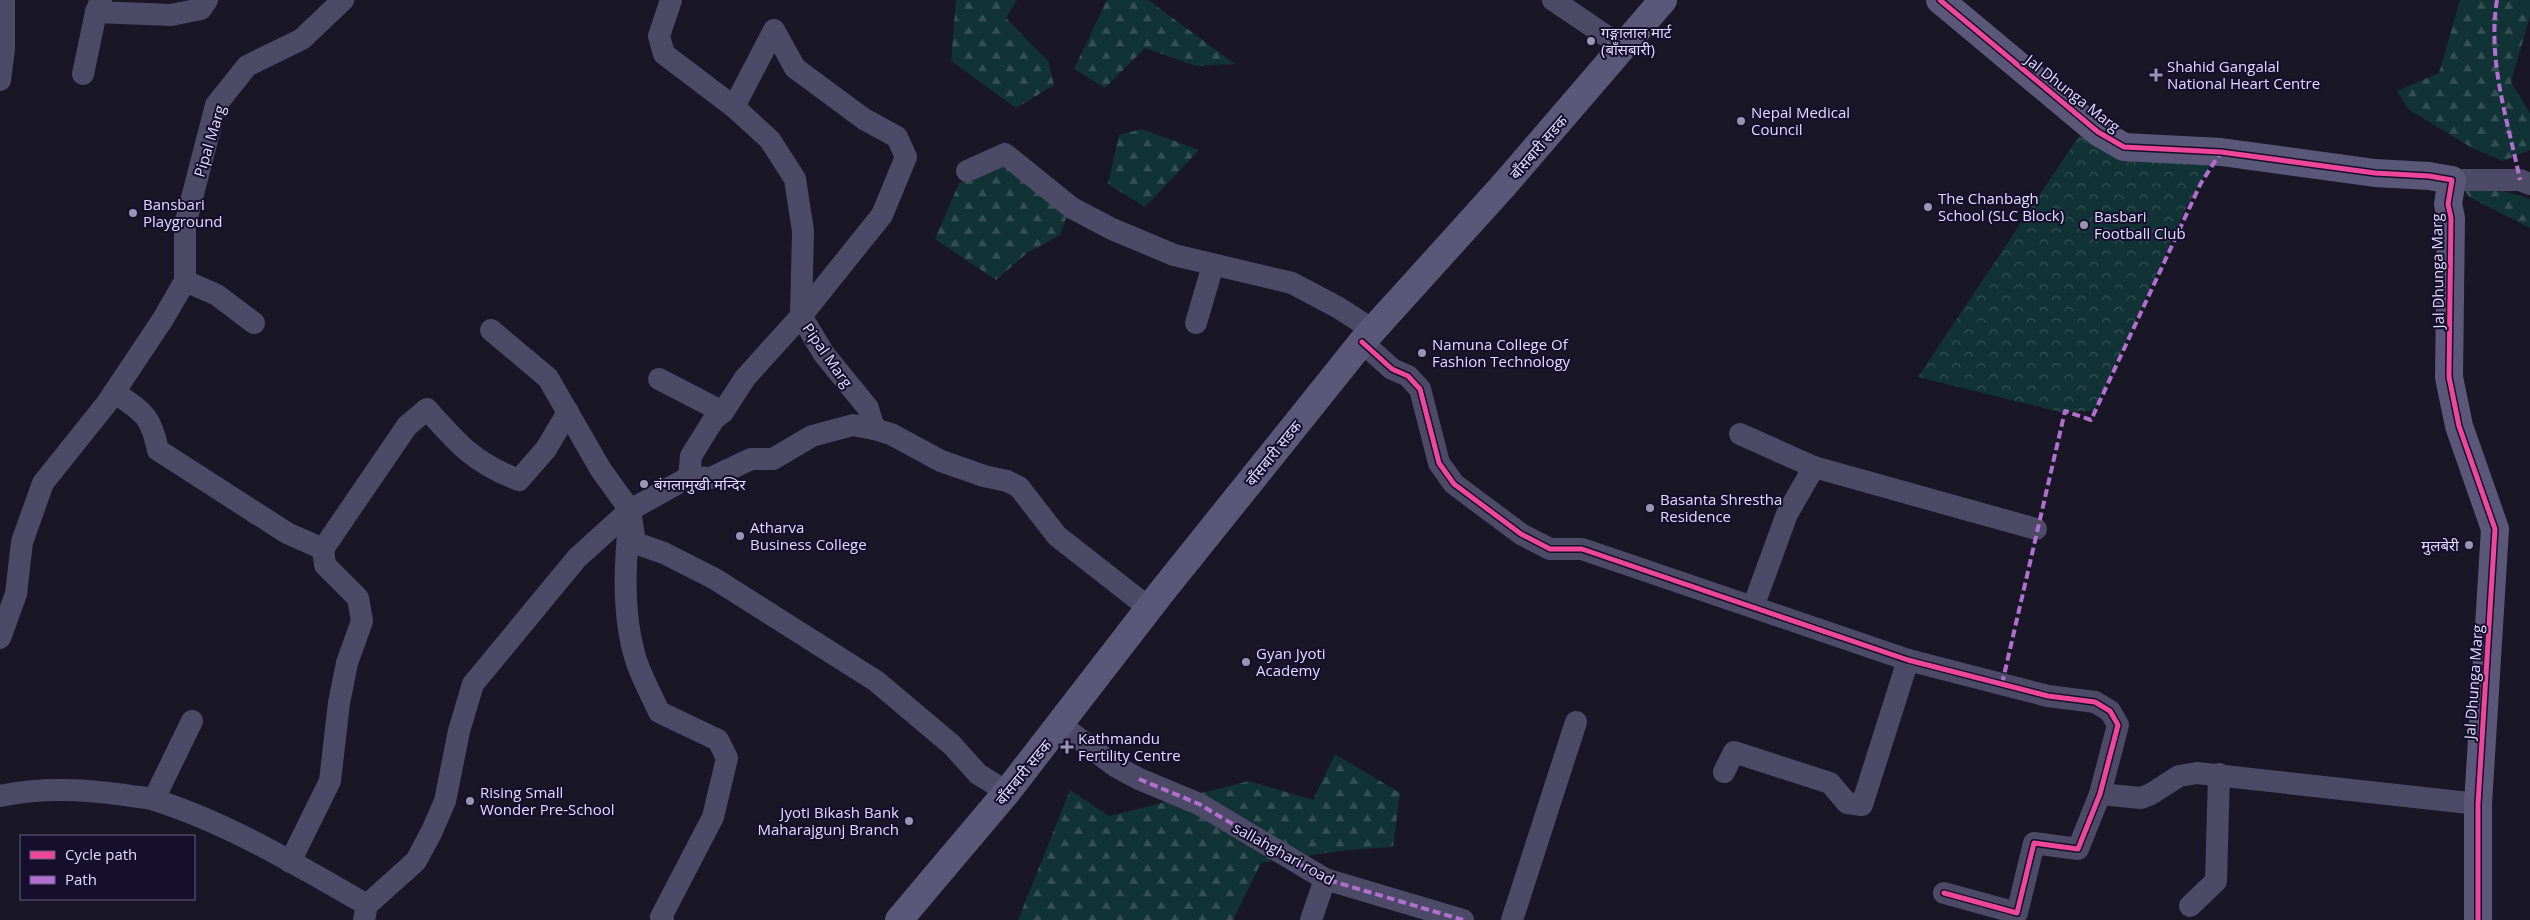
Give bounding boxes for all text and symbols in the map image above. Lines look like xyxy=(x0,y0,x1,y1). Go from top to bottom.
place label: गङ्गालाल मार्ट (बाँसबारी) xyxy=(1601,22,1672,59)
marker: गङ्गालाल मार्ट (बाँसबारी) xyxy=(1585,35,1597,47)
street label: Jal Dhunga Marg xyxy=(2020,48,2124,136)
place label: Shahid Gangalal National Heart Centre xyxy=(2167,56,2320,93)
marker: Shahid Gangalal National Heart Centre xyxy=(2149,68,2163,82)
place label: Nepal Medical Council xyxy=(1751,102,1850,139)
street label: Pipal Marg xyxy=(189,103,229,179)
street label: बाँसबारी सडक xyxy=(1505,110,1572,183)
marker: Nepal Medical Council xyxy=(1735,115,1747,127)
place label: The Chanbagh School (SLC Block) xyxy=(1938,188,2064,225)
place label: Bansbari Playground xyxy=(143,194,223,231)
marker: The Chanbagh School (SLC Block) xyxy=(1922,201,1934,213)
place label: Basbari Football Club xyxy=(2094,206,2186,243)
marker: Bansbari Playground xyxy=(127,207,139,219)
street label: Jal Dhunga Marg xyxy=(2426,213,2448,331)
marker: Basbari Football Club xyxy=(2078,219,2090,231)
street label: Pipal Marg xyxy=(799,319,857,391)
place label: Namuna College Of Fashion Technology xyxy=(1432,334,1571,371)
marker: Namuna College Of Fashion Technology xyxy=(1416,347,1428,359)
street label: बाँसबारी सडक xyxy=(1240,416,1306,490)
place label: बंगलामुखी मन्दिर xyxy=(654,474,747,495)
marker: बंगलामुखी मन्दिर xyxy=(638,478,650,490)
place label: Basanta Shrestha Residence xyxy=(1660,489,1782,526)
marker: Basanta Shrestha Residence xyxy=(1644,502,1656,514)
place label: Atharva Business College xyxy=(750,517,867,554)
marker: Atharva Business College xyxy=(734,530,746,542)
place label: मुलबेरी xyxy=(2421,535,2460,556)
marker: मुलबेरी xyxy=(2463,539,2475,551)
street label: Jal Dhunga Marg xyxy=(2459,624,2487,742)
place label: Gyan Jyoti Academy xyxy=(1256,643,1326,680)
marker: Gyan Jyoti Academy xyxy=(1240,656,1252,668)
place label: Kathmandu Fertility Centre xyxy=(1078,728,1181,765)
street label: बाँसबारी सडक xyxy=(990,735,1056,809)
marker: Kathmandu Fertility Centre xyxy=(1060,740,1074,754)
place label: Rising Small Wonder Pre-School xyxy=(480,782,615,819)
marker: Rising Small Wonder Pre-School xyxy=(464,795,476,807)
place label: Jyoti Bikash Bank Maharajgunj Branch xyxy=(757,802,899,839)
marker: Jyoti Bikash Bank Maharajgunj Branch xyxy=(903,815,915,827)
street label: sallahghari road xyxy=(1230,817,1338,889)
legend xyxy=(20,835,195,900)
text: Cycle path xyxy=(65,844,137,864)
text: Path xyxy=(65,869,97,889)

